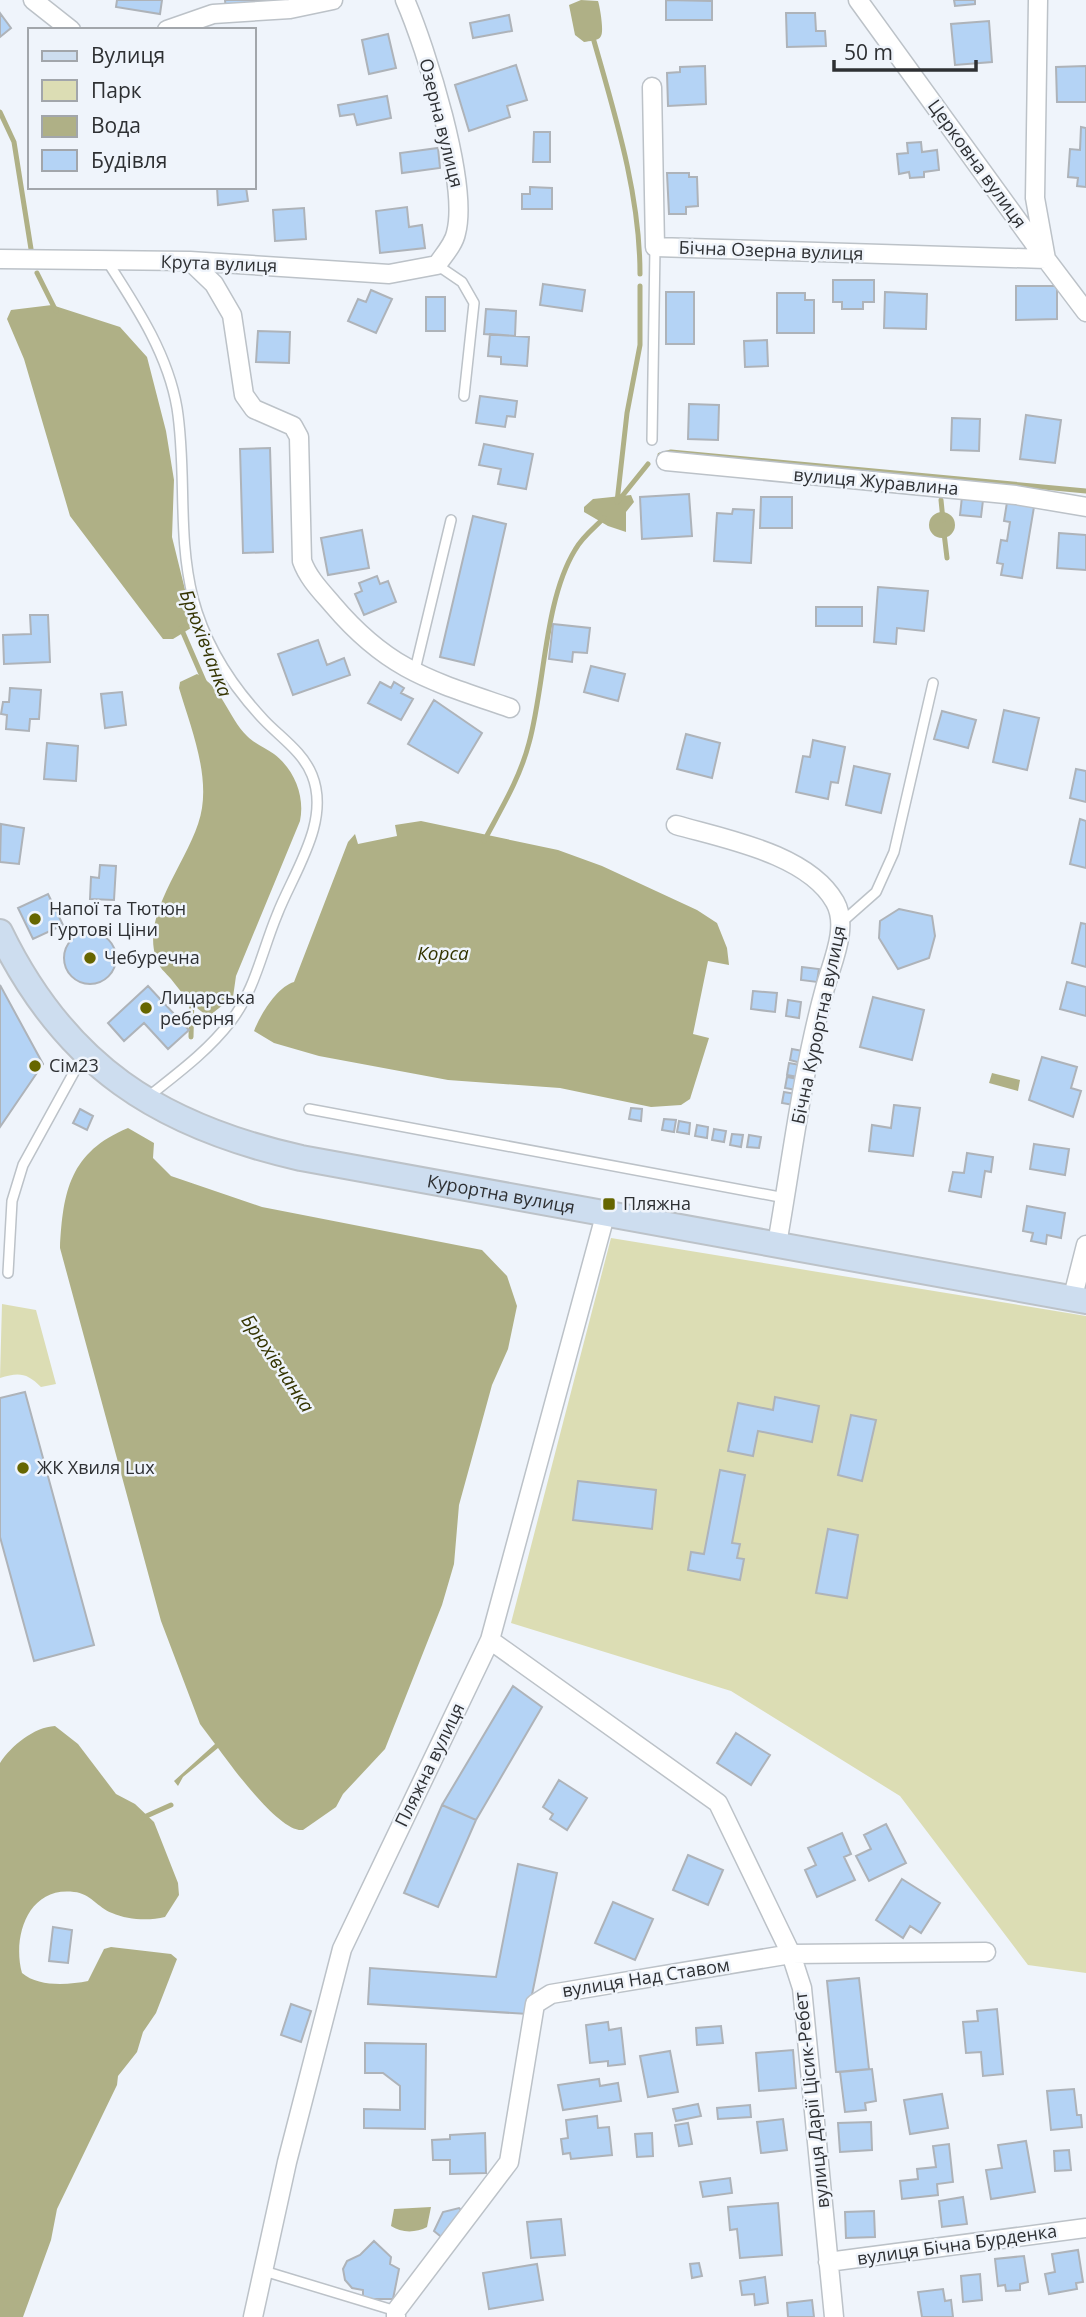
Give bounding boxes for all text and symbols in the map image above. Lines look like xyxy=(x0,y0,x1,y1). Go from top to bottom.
legend xyxy=(28,28,256,189)
scale bar xyxy=(834,28,976,72)
text: 50 m xyxy=(844,38,893,66)
text: Вулиця xyxy=(91,41,165,69)
street label: Озерна вулиця xyxy=(414,56,470,190)
text: Парк xyxy=(91,76,142,104)
street label: Церковна вулиця xyxy=(923,94,1033,232)
text: Вода xyxy=(91,111,141,139)
text: Будівля xyxy=(91,146,167,174)
street label: Бічна Озерна вулиця xyxy=(678,235,864,265)
street label: Крута вулиця xyxy=(160,249,278,277)
street label: вулиця Журавлина xyxy=(793,462,960,500)
water label: Брюхівчанка xyxy=(174,585,239,701)
place label: Напої та Тютюн Гуртові Ціни xyxy=(49,896,186,941)
marker: Напої та Тютюн Гуртові Ціни xyxy=(27,911,43,927)
street label: Бічна Курортна вулиця xyxy=(785,923,851,1126)
water label: Корса xyxy=(417,940,469,966)
place label: Чебуречна xyxy=(104,945,200,969)
marker: Чебуречна xyxy=(82,950,98,966)
place label: Лицарська реберня xyxy=(160,985,255,1030)
marker: Лицарська реберня xyxy=(138,1000,154,1016)
place label: Сім23 xyxy=(49,1053,99,1077)
marker: Сім23 xyxy=(27,1058,43,1074)
street label: Курортна вулиця xyxy=(425,1168,577,1219)
place label: Пляжна xyxy=(623,1191,691,1215)
marker: Пляжна xyxy=(601,1196,617,1212)
water label: Брюхівчанка xyxy=(236,1309,321,1417)
place label: ЖК Хвиля Lux xyxy=(37,1455,155,1479)
marker: ЖК Хвиля Lux xyxy=(15,1460,31,1476)
street label: Пляжна вулиця xyxy=(389,1699,469,1830)
street label: вулиця Над Ставом xyxy=(560,1952,731,2002)
street label: вулиця Дарії Цісик-Ребет xyxy=(788,1990,834,2209)
street label: вулиця Бічна Бурденка xyxy=(855,2218,1058,2270)

